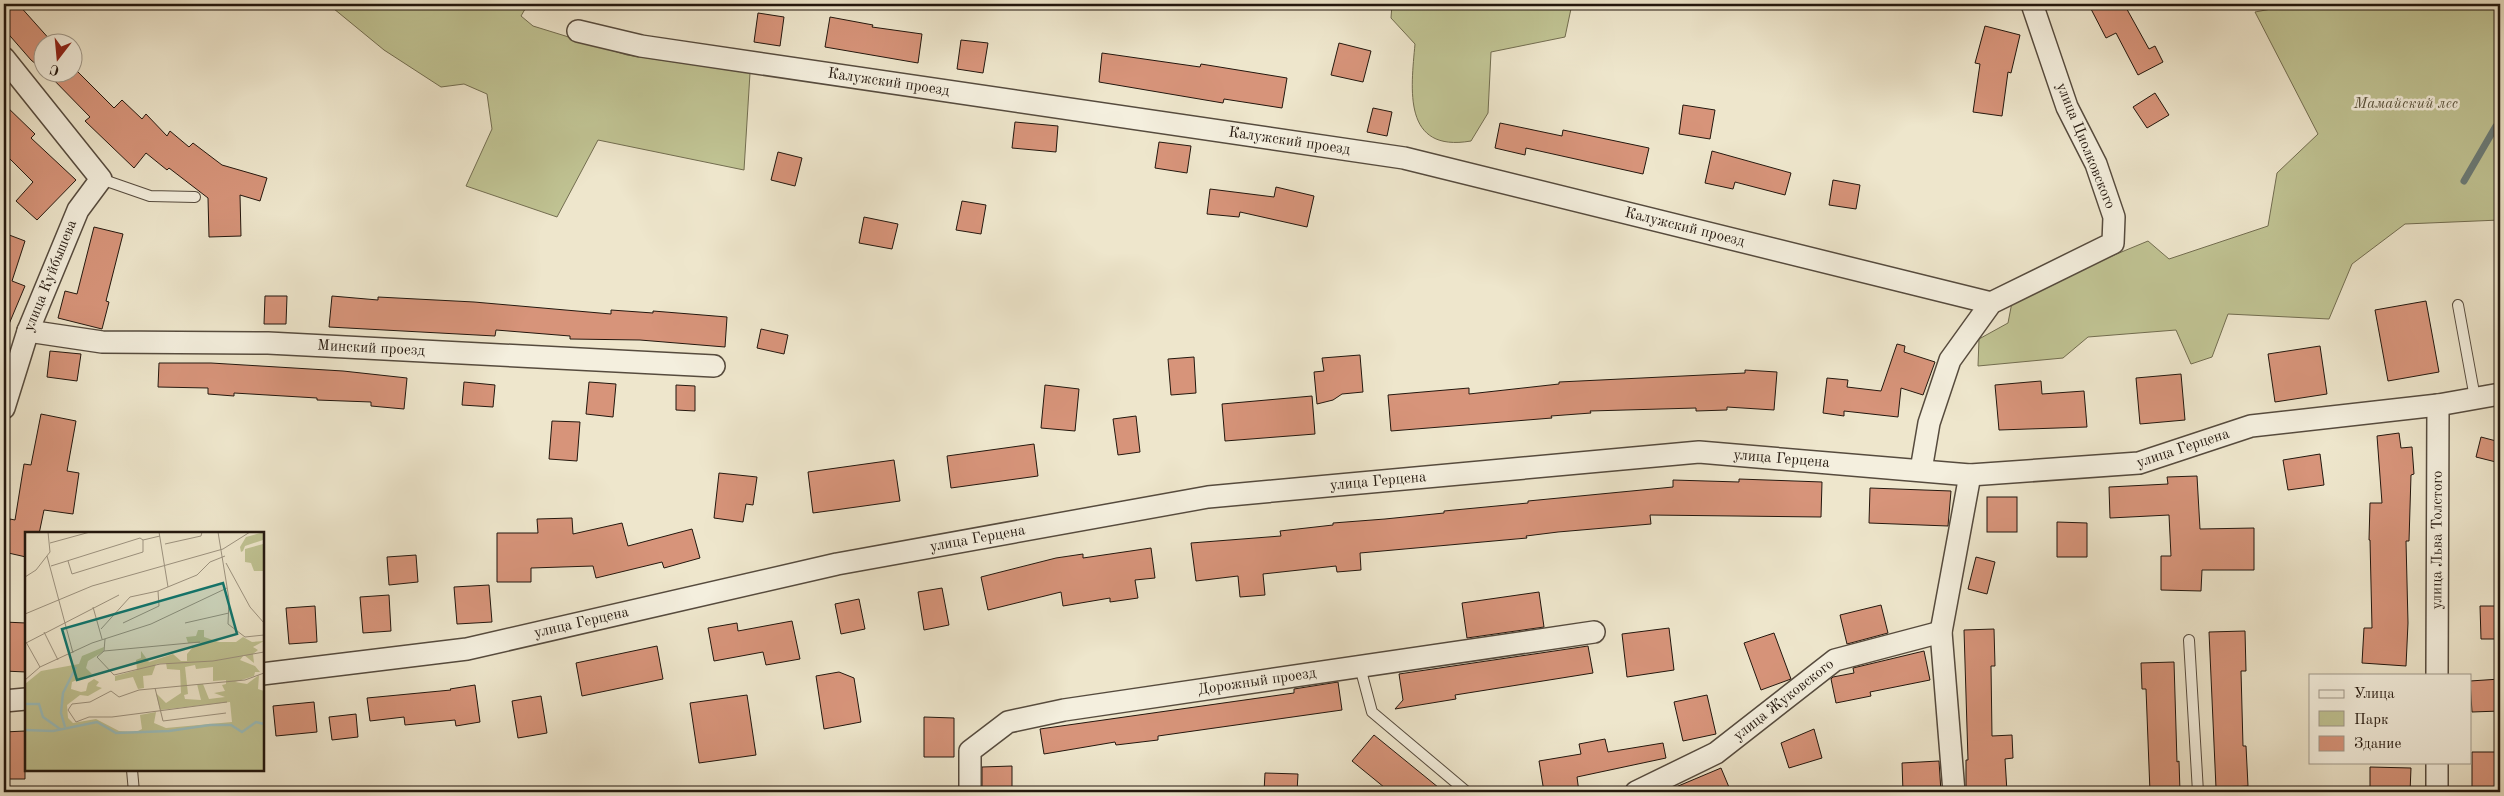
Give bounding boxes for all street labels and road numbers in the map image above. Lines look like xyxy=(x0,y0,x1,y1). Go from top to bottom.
street label: Калужский проезд xyxy=(827,66,951,99)
street label: улица Циолковского xyxy=(2053,81,2117,211)
street label: Калужский проезд xyxy=(1227,125,1352,158)
street label: Калужский проезд xyxy=(1623,205,1747,249)
street label: улица Куйбышева xyxy=(22,217,80,334)
street label: Минский проезд xyxy=(317,338,426,359)
street label: улица Герцена xyxy=(2135,426,2232,471)
street label: улица Герцена xyxy=(1733,447,1831,471)
street label: улица Герцена xyxy=(1329,469,1428,493)
street label: улица Льва Толстого xyxy=(2430,470,2445,610)
street label: улица Герцена xyxy=(929,523,1027,555)
street label: улица Герцена xyxy=(533,604,631,641)
street label: улица Жуковского xyxy=(1731,656,1837,744)
street label: Дорожный проезд xyxy=(1197,665,1318,698)

